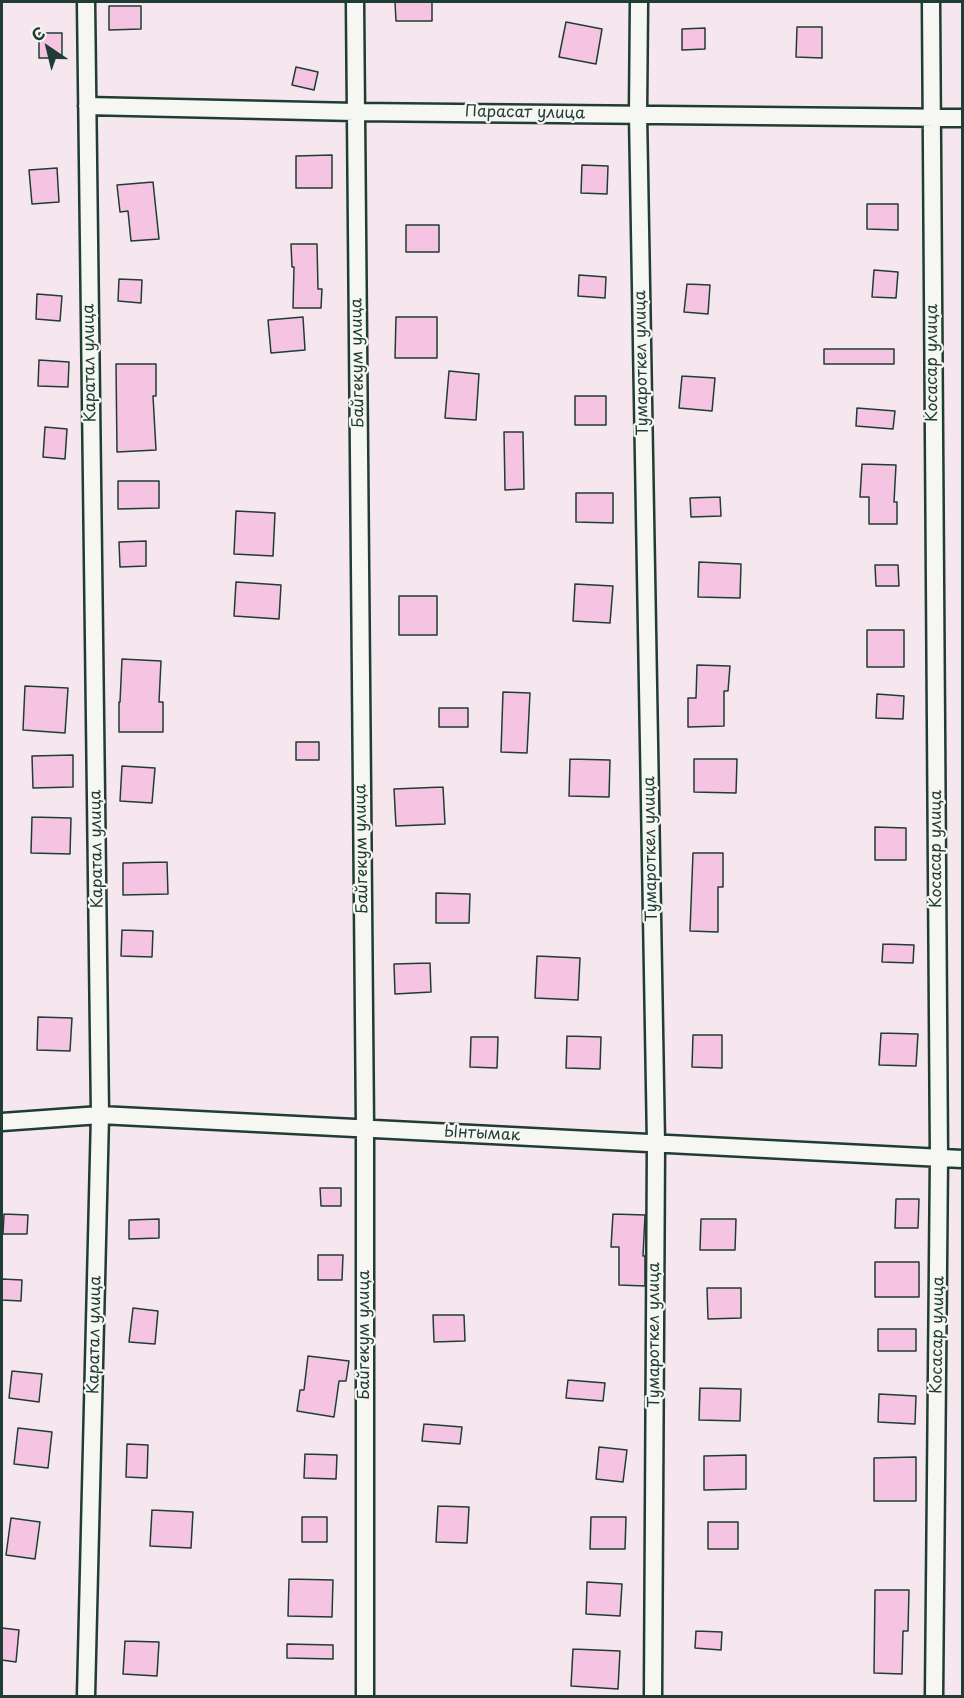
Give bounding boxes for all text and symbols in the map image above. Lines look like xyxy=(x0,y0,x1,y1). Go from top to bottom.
north arrow xyxy=(18,18,78,78)
text: С xyxy=(26,20,49,47)
street label: Парасат улица xyxy=(465,102,585,124)
street label: Тумароткел улица xyxy=(631,290,653,436)
street label: Байгекум улица xyxy=(347,298,369,428)
street label: Каратал улица xyxy=(79,304,101,422)
street label: Косасар улица xyxy=(923,304,943,422)
street label: Тумароткел улица xyxy=(640,776,662,922)
street label: Байгекум улица xyxy=(351,784,373,914)
street label: Каратал улица xyxy=(86,790,108,908)
street label: Косасар улица xyxy=(927,790,947,908)
street label: Ынтымак xyxy=(443,1122,521,1146)
street label: Тумароткел улица xyxy=(645,1262,665,1408)
street label: Байгекум улица xyxy=(355,1270,375,1400)
street label: Каратал улица xyxy=(84,1276,106,1394)
street label: Косасар улица xyxy=(927,1276,949,1394)

